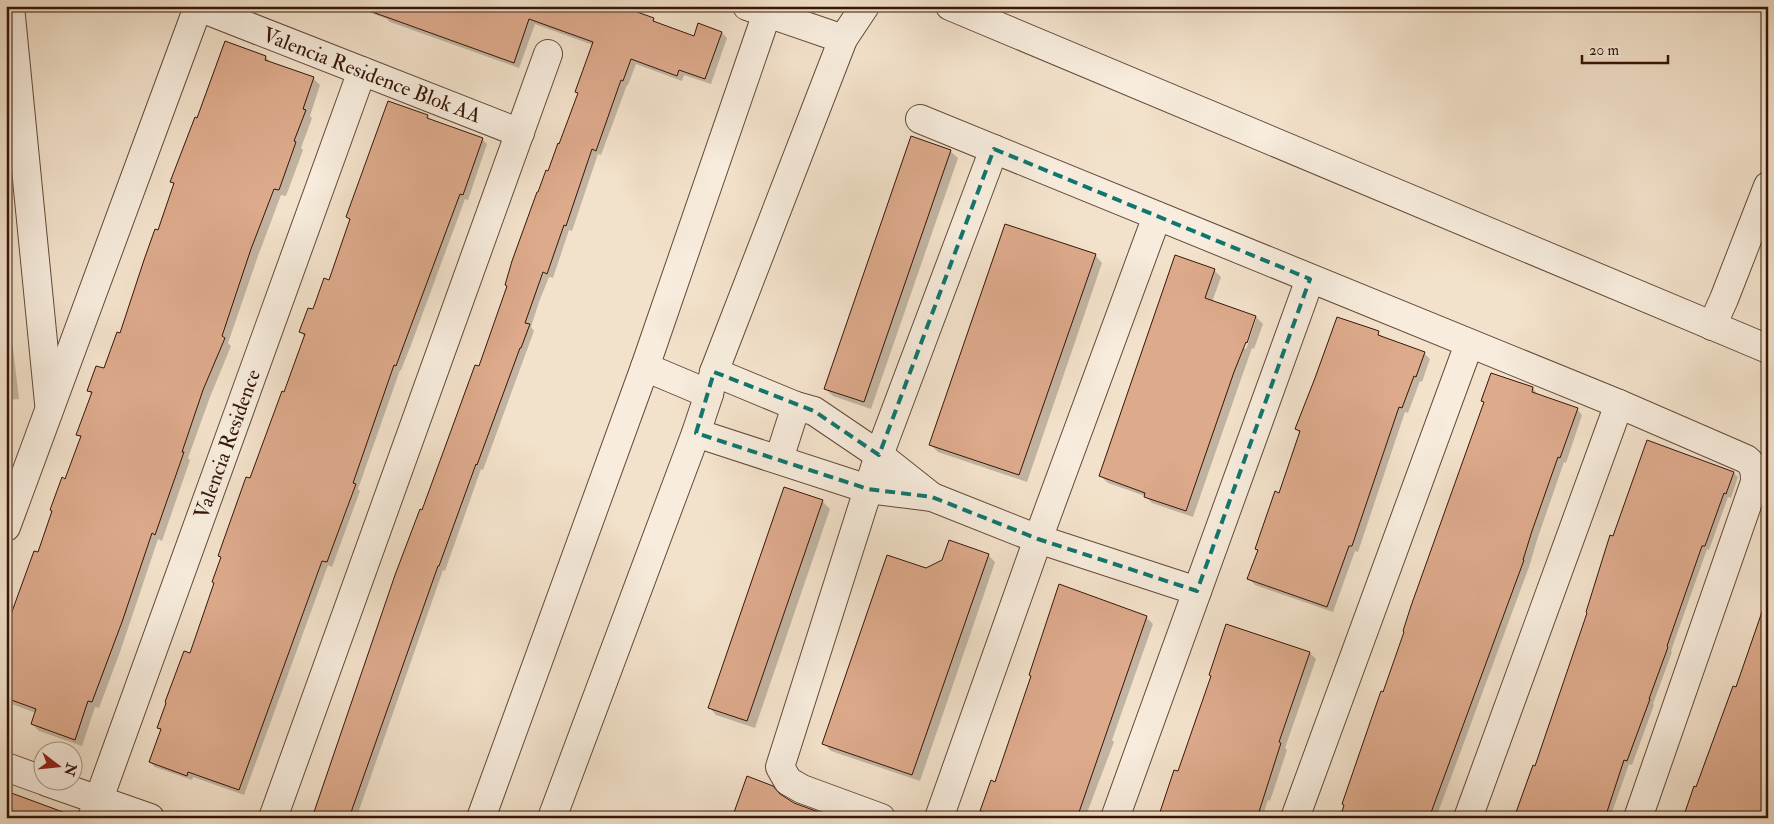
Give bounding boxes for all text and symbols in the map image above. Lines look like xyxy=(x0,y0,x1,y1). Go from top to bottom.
street label: Valencia Residence Blok AA xyxy=(259,21,485,130)
scale bar xyxy=(1582,32,1668,64)
text: 20 m xyxy=(1589,41,1619,60)
street label: Valencia Residence xyxy=(188,366,267,523)
north arrow xyxy=(32,742,82,792)
text: N xyxy=(60,760,80,778)

